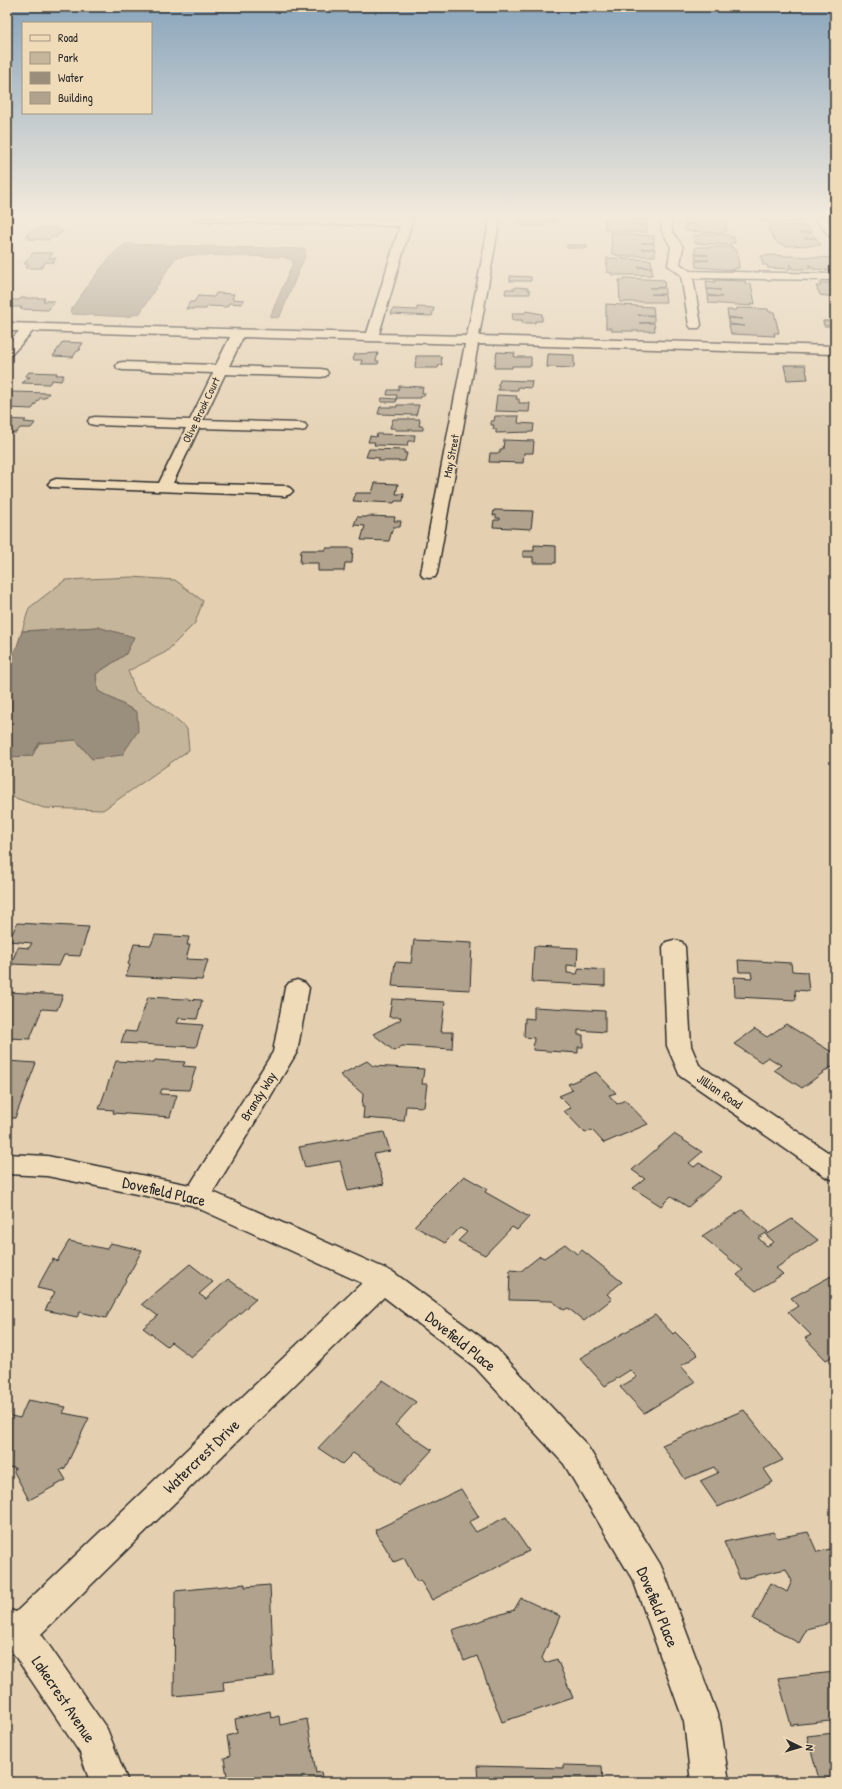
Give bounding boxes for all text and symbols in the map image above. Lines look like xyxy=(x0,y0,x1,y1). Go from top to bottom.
legend xyxy=(22,22,152,114)
text: Road xyxy=(58,29,78,46)
text: Park xyxy=(58,49,78,66)
text: Water xyxy=(58,69,84,86)
text: Building xyxy=(58,89,93,106)
street label: Olive Brook Court xyxy=(179,375,223,445)
street label: May Street xyxy=(440,433,462,479)
street label: Brandy Way xyxy=(236,1068,280,1124)
street label: Jillian Road xyxy=(694,1069,746,1113)
street label: Dovefield Place xyxy=(120,1171,208,1211)
street label: Dovefield Place xyxy=(421,1306,501,1377)
street label: Watercrest Drive xyxy=(158,1413,244,1498)
street label: Dovefield Place xyxy=(632,1564,684,1651)
street label: Lakecrest Avenue xyxy=(27,1651,101,1747)
north arrow xyxy=(780,1727,820,1767)
text: N xyxy=(803,1744,817,1752)

